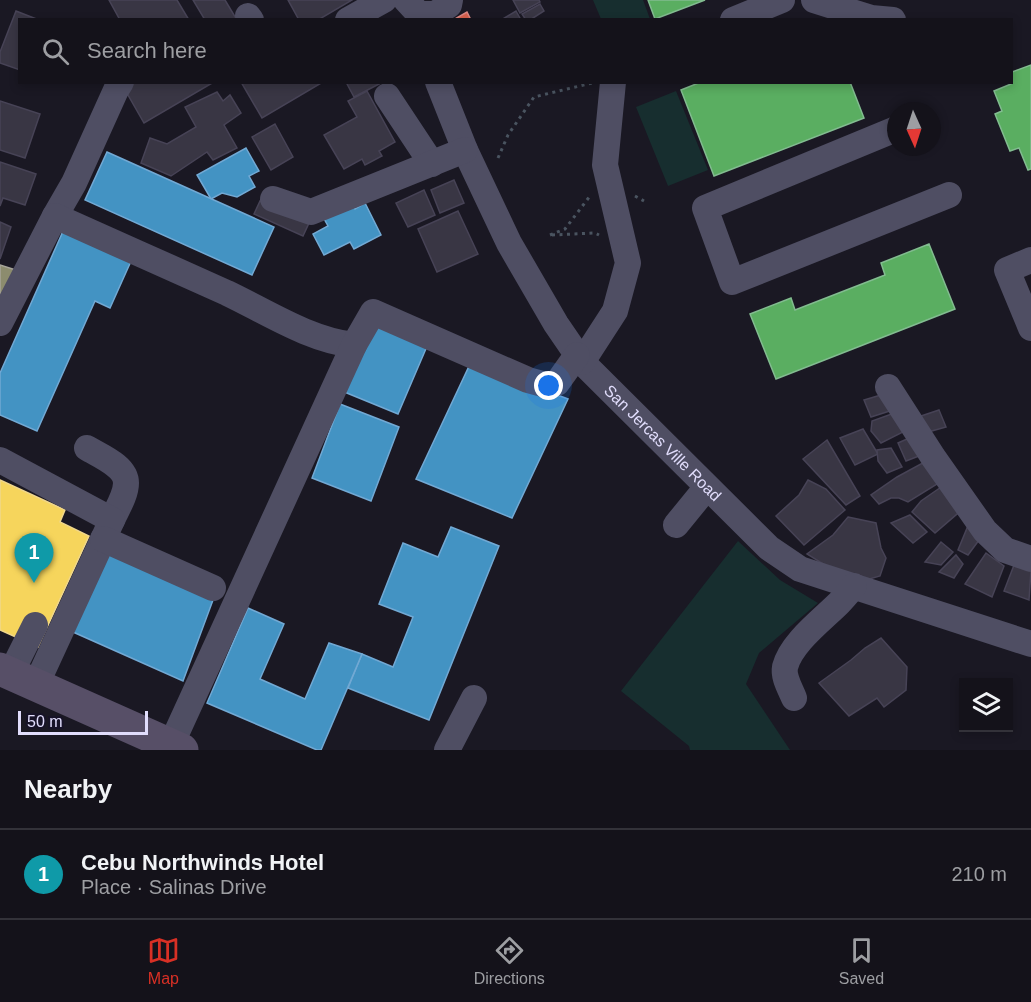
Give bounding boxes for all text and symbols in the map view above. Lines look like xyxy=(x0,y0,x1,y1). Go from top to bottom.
search box xyxy=(18,18,1013,84)
icon: search xyxy=(39,35,72,68)
text: Search here xyxy=(87,38,207,63)
north arrow xyxy=(887,102,941,156)
your location xyxy=(534,371,563,400)
street label: San Jercas Ville Road xyxy=(601,381,725,504)
pin: 1 xyxy=(15,534,54,583)
map controls xyxy=(959,678,1013,732)
button: layers xyxy=(959,678,1013,732)
scale bar xyxy=(18,708,148,736)
text: 50 m xyxy=(27,713,63,730)
text: Nearby xyxy=(24,774,112,804)
text: Cebu Northwinds Hotel xyxy=(81,850,324,875)
text: 1 xyxy=(38,863,49,885)
text: 210 m xyxy=(951,863,1007,885)
text: Place · Salinas Drive xyxy=(81,876,267,898)
tab: Map xyxy=(147,934,180,988)
tab: Directions xyxy=(474,934,545,988)
tab: Saved xyxy=(839,934,884,988)

